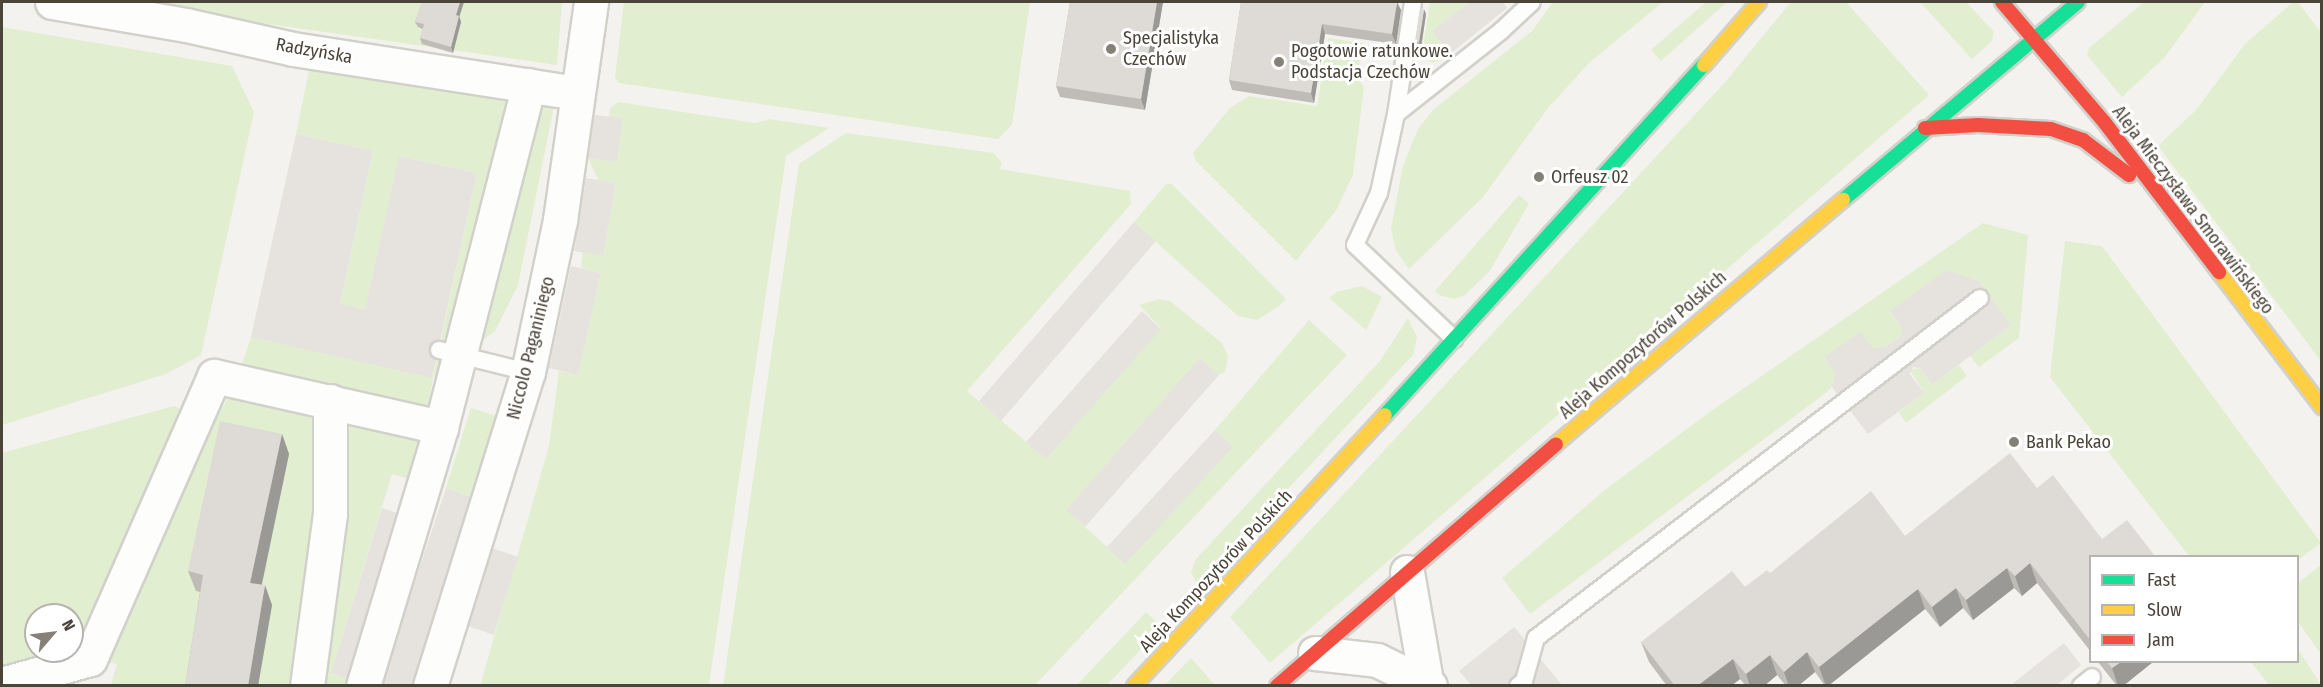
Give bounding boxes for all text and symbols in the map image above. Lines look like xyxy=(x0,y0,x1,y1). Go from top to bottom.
place label: Specjalistyka Czechów xyxy=(1123,28,1219,70)
street label: Radzyńska xyxy=(274,34,354,68)
place label: Pogotowie ratunkowe. Podstacja Czechów xyxy=(1291,41,1453,84)
marker: Specjalistyka Czechów xyxy=(1104,42,1118,56)
marker: Pogotowie ratunkowe. Podstacja Czechów xyxy=(1272,55,1286,69)
street label: Aleja Mieczysława Smorawińskiego xyxy=(2108,102,2278,318)
place label: Orfeusz 02 xyxy=(1551,166,1628,188)
marker: Orfeusz 02 xyxy=(1532,170,1546,184)
street label: Aleja Kompozytorów Polskich xyxy=(1555,266,1731,424)
street label: Niccolo Paganiniego xyxy=(503,274,559,422)
place label: Bank Pekao xyxy=(2026,431,2111,453)
marker: Bank Pekao xyxy=(2007,435,2021,449)
street label: Aleja Kompozytorów Polskich xyxy=(1135,485,1297,657)
legend xyxy=(2089,555,2299,663)
text: Fast xyxy=(2147,569,2176,591)
text: Slow xyxy=(2147,599,2182,621)
north arrow xyxy=(24,603,84,663)
text: N xyxy=(58,617,79,634)
text: Jam xyxy=(2147,629,2175,651)

